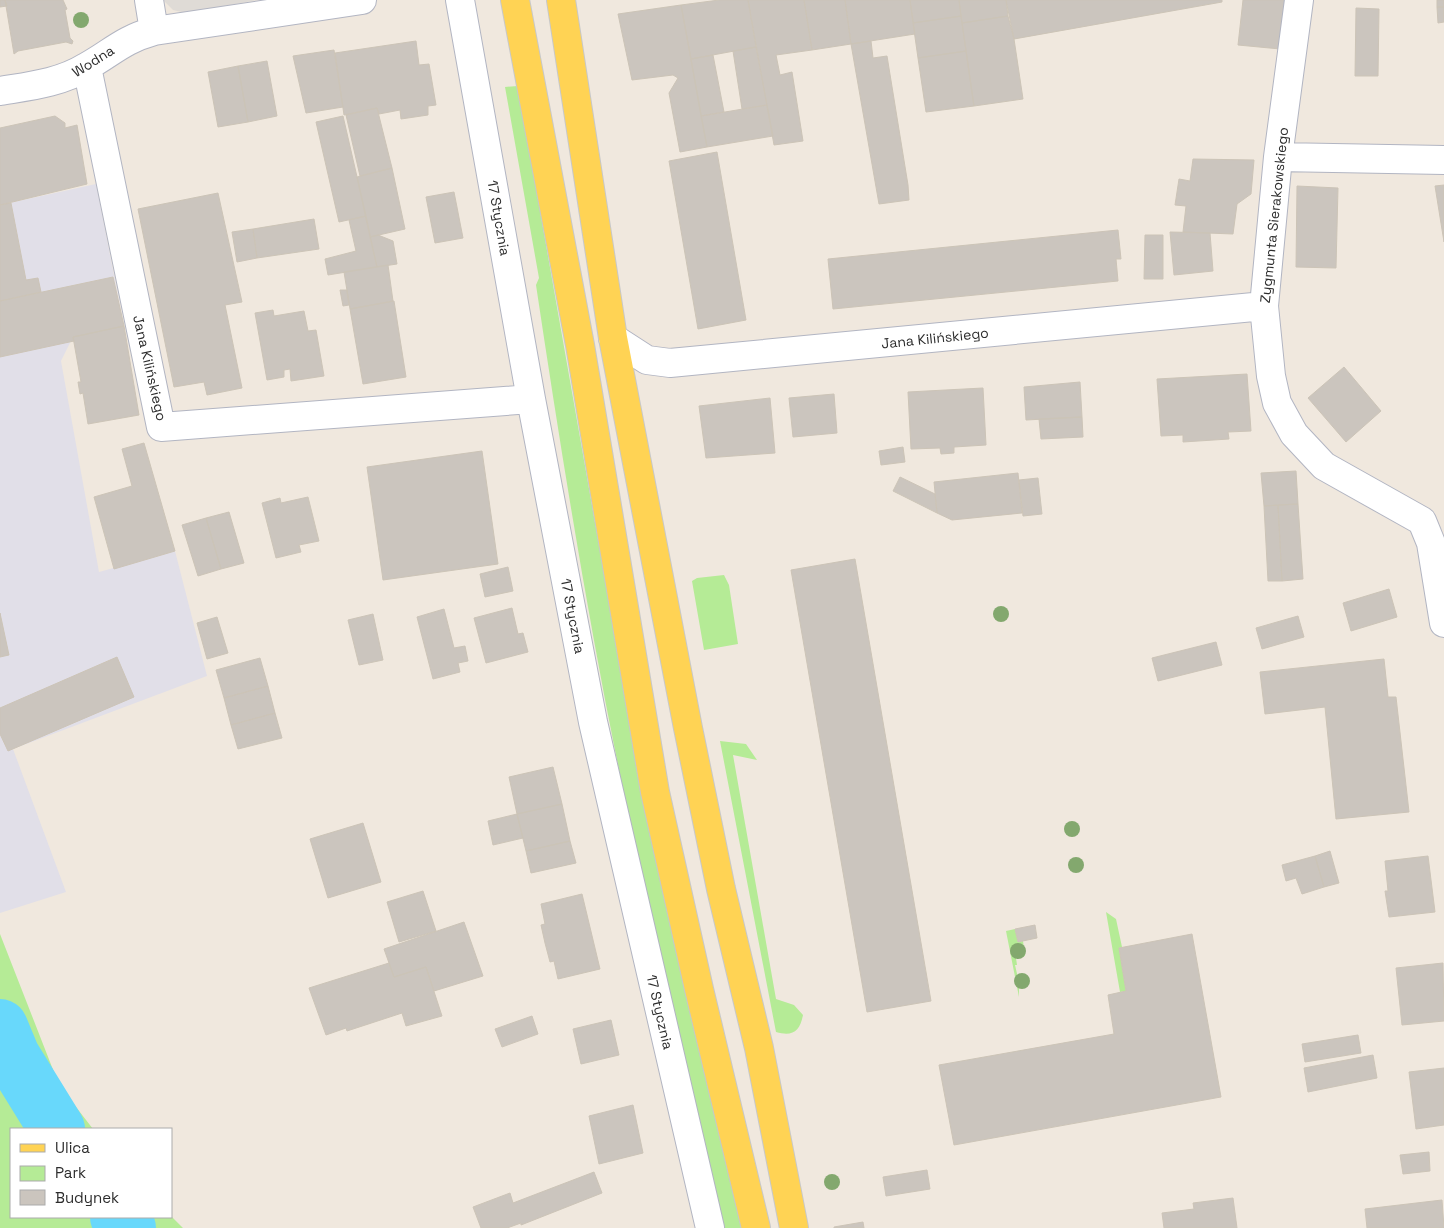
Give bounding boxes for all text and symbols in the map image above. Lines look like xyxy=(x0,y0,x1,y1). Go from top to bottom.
street label: Wodna xyxy=(69,41,117,81)
street label: Zygmunta Sierakowskiego xyxy=(1256,126,1292,304)
street label: 17 Stycznia xyxy=(484,179,514,257)
street label: Jana Kilińskiego xyxy=(129,313,171,423)
street label: Jana Kilińskiego xyxy=(880,323,990,353)
street label: 17 Stycznia xyxy=(557,577,589,655)
street label: 17 Stycznia xyxy=(643,973,677,1051)
legend xyxy=(10,1128,172,1218)
text: Ulica xyxy=(55,1138,90,1157)
text: Park xyxy=(55,1163,86,1182)
text: Budynek xyxy=(55,1188,119,1207)

